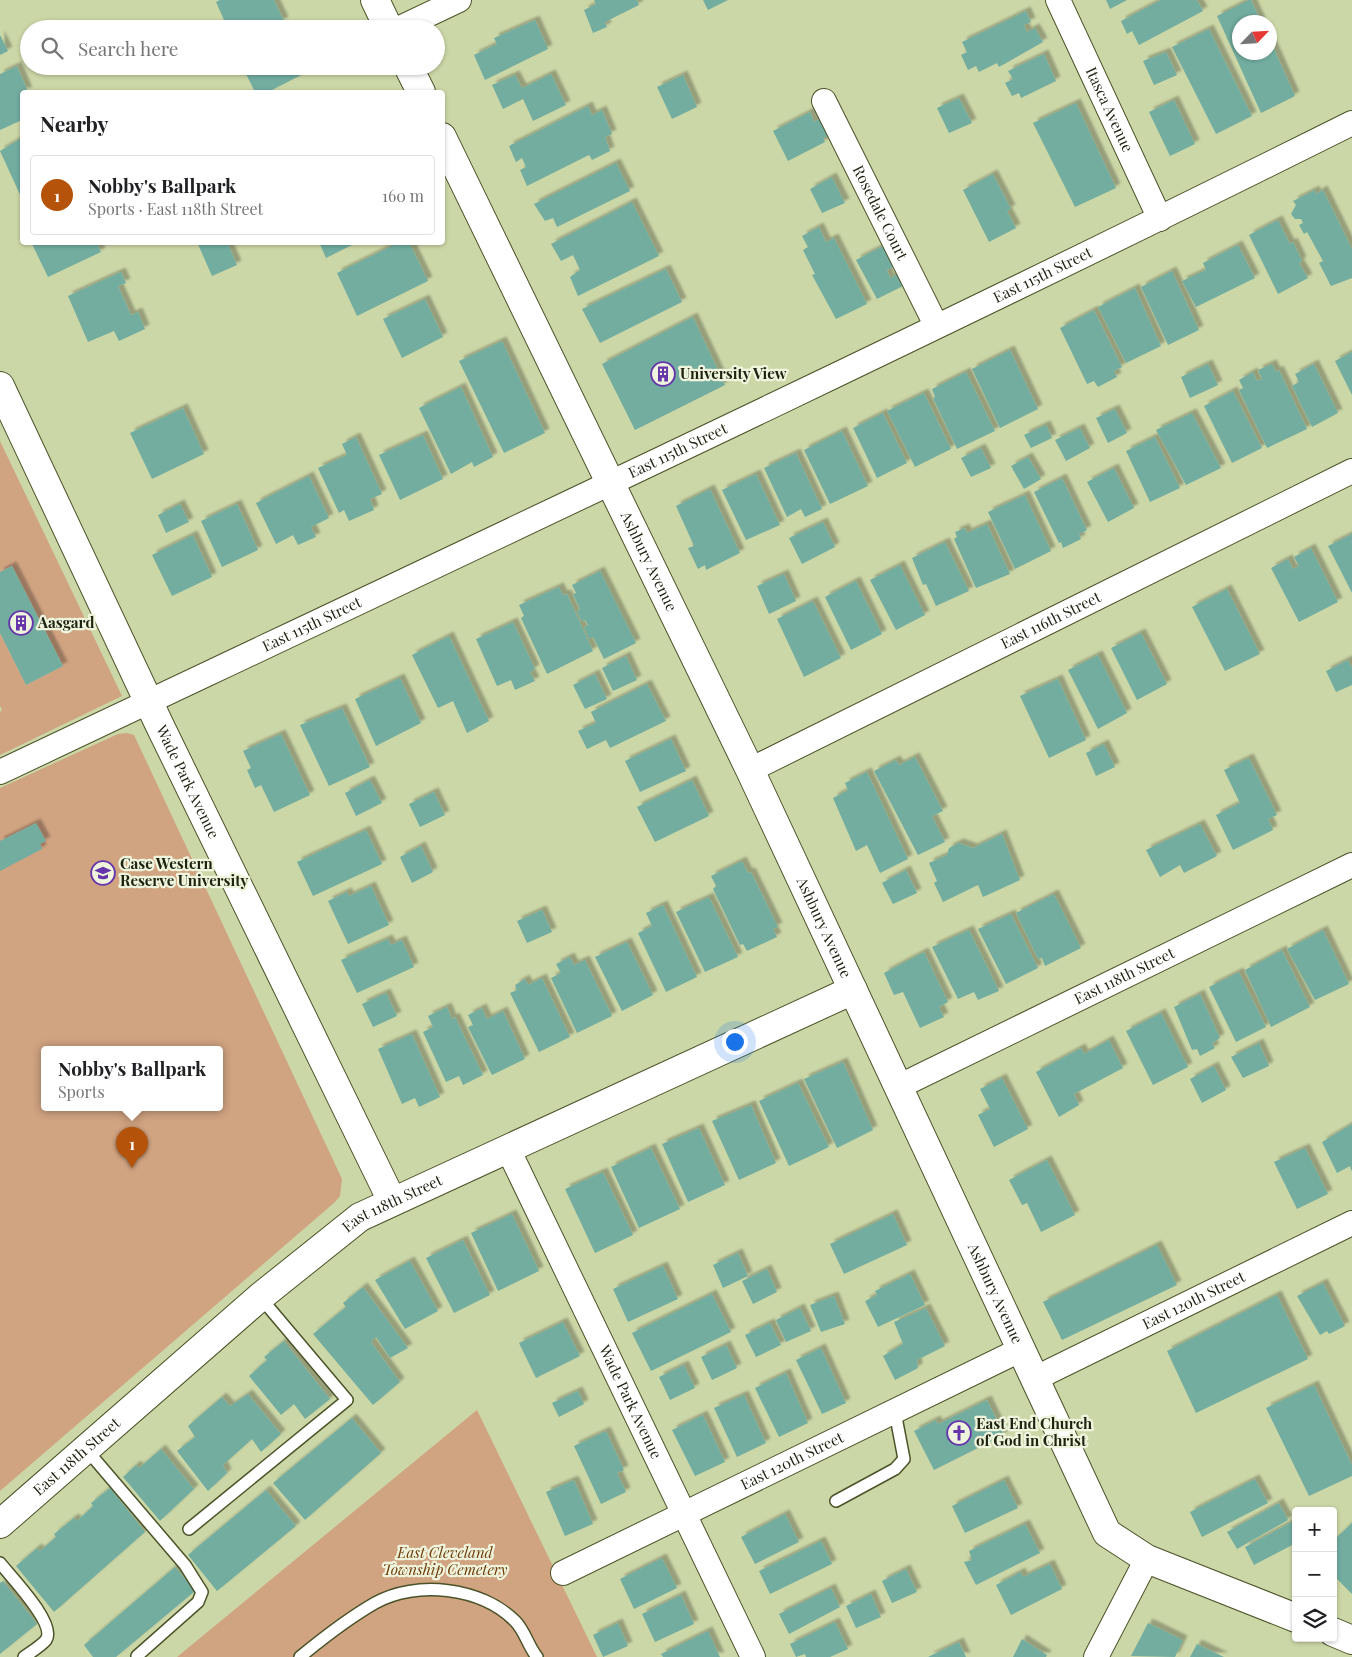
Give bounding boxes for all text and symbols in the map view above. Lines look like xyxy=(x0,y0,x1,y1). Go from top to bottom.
north arrow xyxy=(1232,15,1277,60)
search box xyxy=(20,20,445,75)
icon: search xyxy=(38,34,66,62)
text: Search here xyxy=(78,35,178,61)
street label: Itasca Avenue xyxy=(1082,63,1138,155)
text: Nearby xyxy=(40,109,109,137)
street label: Rosedale Court xyxy=(849,162,913,264)
text: Nobby's Ballpark xyxy=(88,172,236,198)
text: 1 xyxy=(54,185,60,206)
text: 160 m xyxy=(382,185,424,206)
text: Sports · East 118th Street xyxy=(88,198,263,219)
street label: East 115th Street xyxy=(990,242,1096,307)
building icon: University View xyxy=(650,361,676,387)
place label: University View xyxy=(680,363,787,383)
street label: East 115th Street xyxy=(625,418,731,482)
street label: Ashbury Avenue xyxy=(616,507,682,614)
street label: East 116th Street xyxy=(997,586,1104,653)
street label: East 115th Street xyxy=(259,591,365,656)
building icon: Aasgard xyxy=(8,610,34,636)
place label: Aasgard xyxy=(37,612,94,632)
street label: Wade Park Avenue xyxy=(152,721,224,841)
place label: Case Western Reserve University xyxy=(120,853,249,890)
school or university icon: Case Western Reserve University xyxy=(90,860,116,886)
street label: Ashbury Avenue xyxy=(792,873,857,981)
street label: East 118th Street xyxy=(1070,942,1178,1008)
your location xyxy=(722,1029,748,1055)
popup xyxy=(41,1046,223,1111)
text: Nobby's Ballpark xyxy=(58,1055,206,1081)
text: Sports xyxy=(58,1081,105,1102)
pin: 1 xyxy=(116,1127,148,1168)
street label: East 118th Street xyxy=(338,1169,446,1236)
street label: Ashbury Avenue xyxy=(963,1239,1028,1347)
street label: East 120th Street xyxy=(1139,1266,1249,1333)
street label: Wade Park Avenue xyxy=(595,1341,667,1462)
street label: East 118th Street xyxy=(28,1412,124,1500)
place label: East End Church of God in Christ xyxy=(976,1413,1092,1450)
church icon: East End Church of God in Christ xyxy=(946,1420,972,1446)
street label: East 120th Street xyxy=(737,1426,847,1494)
map controls xyxy=(1292,1507,1337,1642)
button: + xyxy=(1292,1507,1337,1552)
park label: East Cleveland Township Cemetery xyxy=(383,1542,507,1579)
button: − xyxy=(1292,1552,1337,1597)
button: layers xyxy=(1292,1597,1337,1642)

